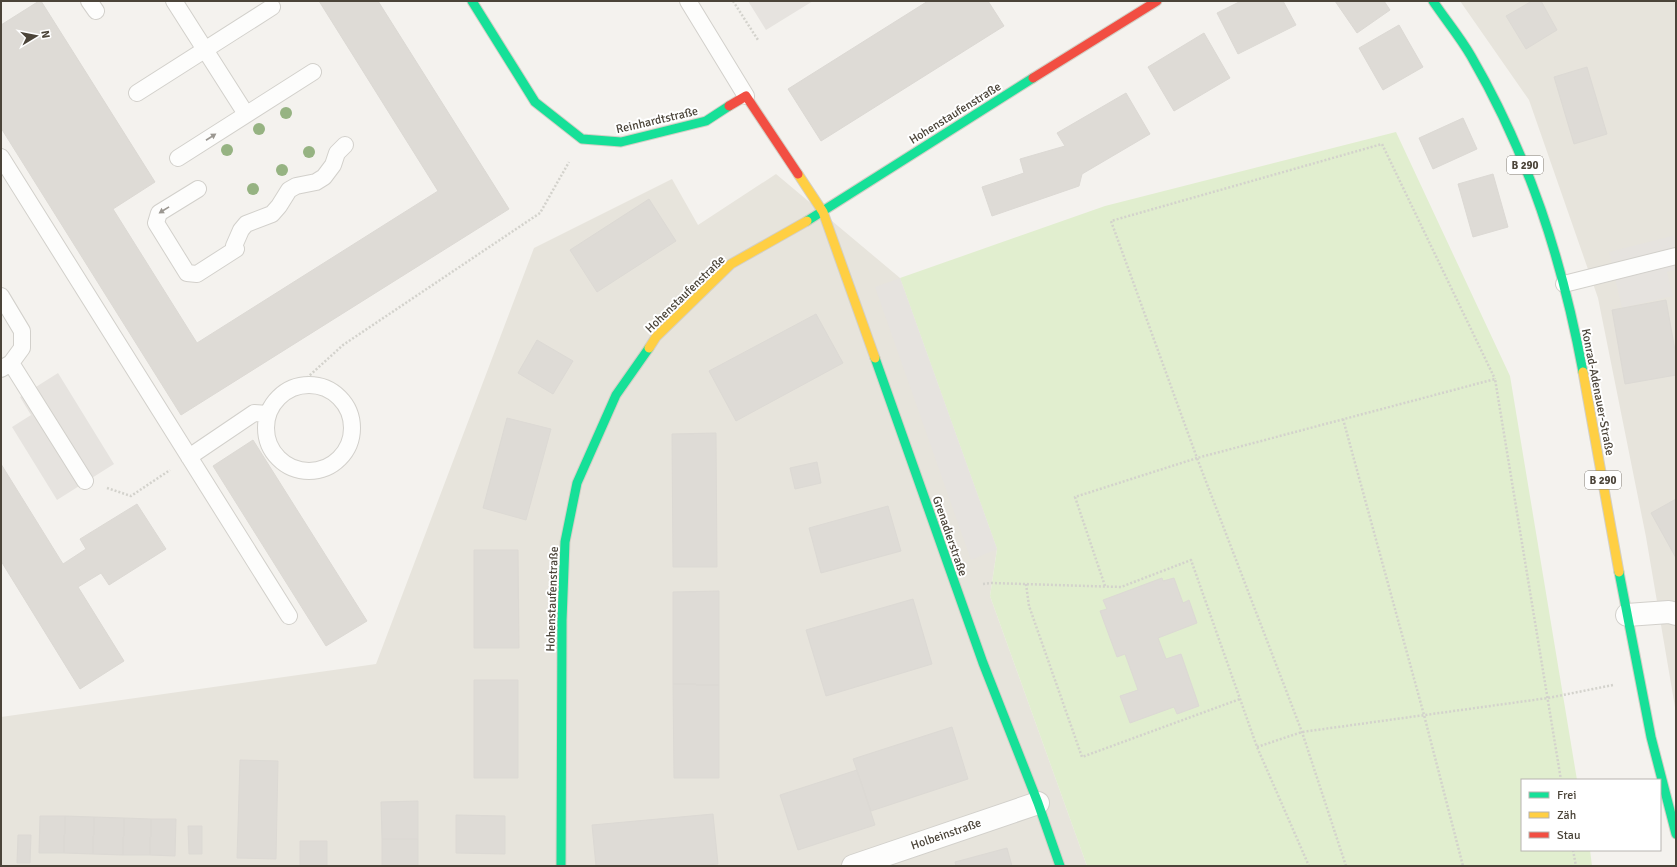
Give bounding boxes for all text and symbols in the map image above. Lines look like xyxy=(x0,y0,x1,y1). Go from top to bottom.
north arrow xyxy=(16,16,56,56)
text: N xyxy=(38,29,52,39)
street label: Hohenstaufenstraße xyxy=(907,79,1004,148)
street label: Reinhardtstraße xyxy=(615,104,700,137)
one-way arrow xyxy=(205,133,217,140)
road number: B 290 xyxy=(1507,156,1543,174)
one-way arrow xyxy=(159,206,170,213)
street label: Hohenstaufenstraße xyxy=(642,252,728,336)
street label: Konrad-Adenauer-Straße xyxy=(1578,327,1617,457)
road number: B 290 xyxy=(1585,471,1621,489)
street label: Grenadierstraße xyxy=(929,494,970,578)
street label: Hohenstaufenstraße xyxy=(543,546,562,652)
legend xyxy=(1521,779,1661,851)
text: Frei xyxy=(1557,788,1576,803)
text: Zäh xyxy=(1557,808,1576,823)
street label: Holbeinstraße xyxy=(909,815,983,854)
text: Stau xyxy=(1557,828,1581,843)

